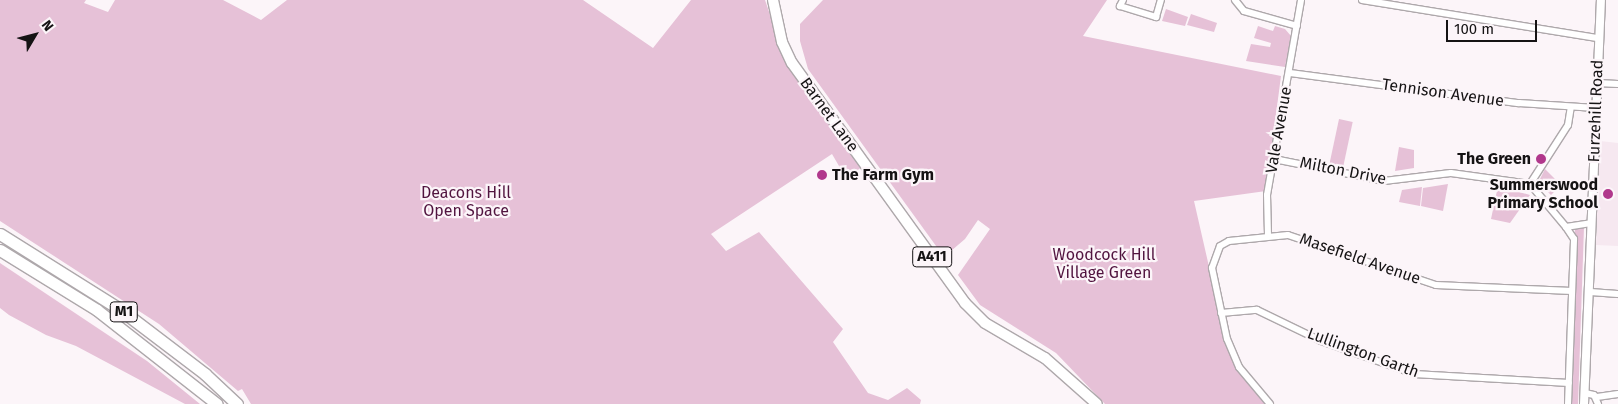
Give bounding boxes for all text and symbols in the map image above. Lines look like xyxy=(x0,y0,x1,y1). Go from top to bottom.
north arrow xyxy=(10,10,60,60)
scale bar xyxy=(1448,10,1539,42)
text: N xyxy=(38,17,57,34)
text: 100 m xyxy=(1454,20,1494,38)
street label: Furzehill Road xyxy=(1585,59,1607,163)
street label: Barnet Lane xyxy=(796,74,862,156)
street label: Tennison Avenue xyxy=(1381,75,1505,111)
street label: Vale Avenue xyxy=(1262,85,1296,175)
place label: The Green xyxy=(1457,149,1531,169)
street label: Milton Drive xyxy=(1298,153,1388,189)
marker: The Green xyxy=(1535,153,1547,165)
place label: The Farm Gym xyxy=(832,165,934,185)
marker: The Farm Gym xyxy=(816,169,828,181)
place label: Summerswood Primary School xyxy=(1488,175,1598,213)
park label: Deacons Hill Open Space xyxy=(421,183,511,221)
marker: Summerswood Primary School xyxy=(1602,188,1614,200)
street label: Masefield Avenue xyxy=(1297,229,1423,289)
road number: A411 xyxy=(912,244,952,270)
park label: Woodcock Hill Village Green xyxy=(1053,245,1155,283)
road number: M1 xyxy=(109,300,139,324)
street label: Lullington Garth xyxy=(1305,324,1421,382)

